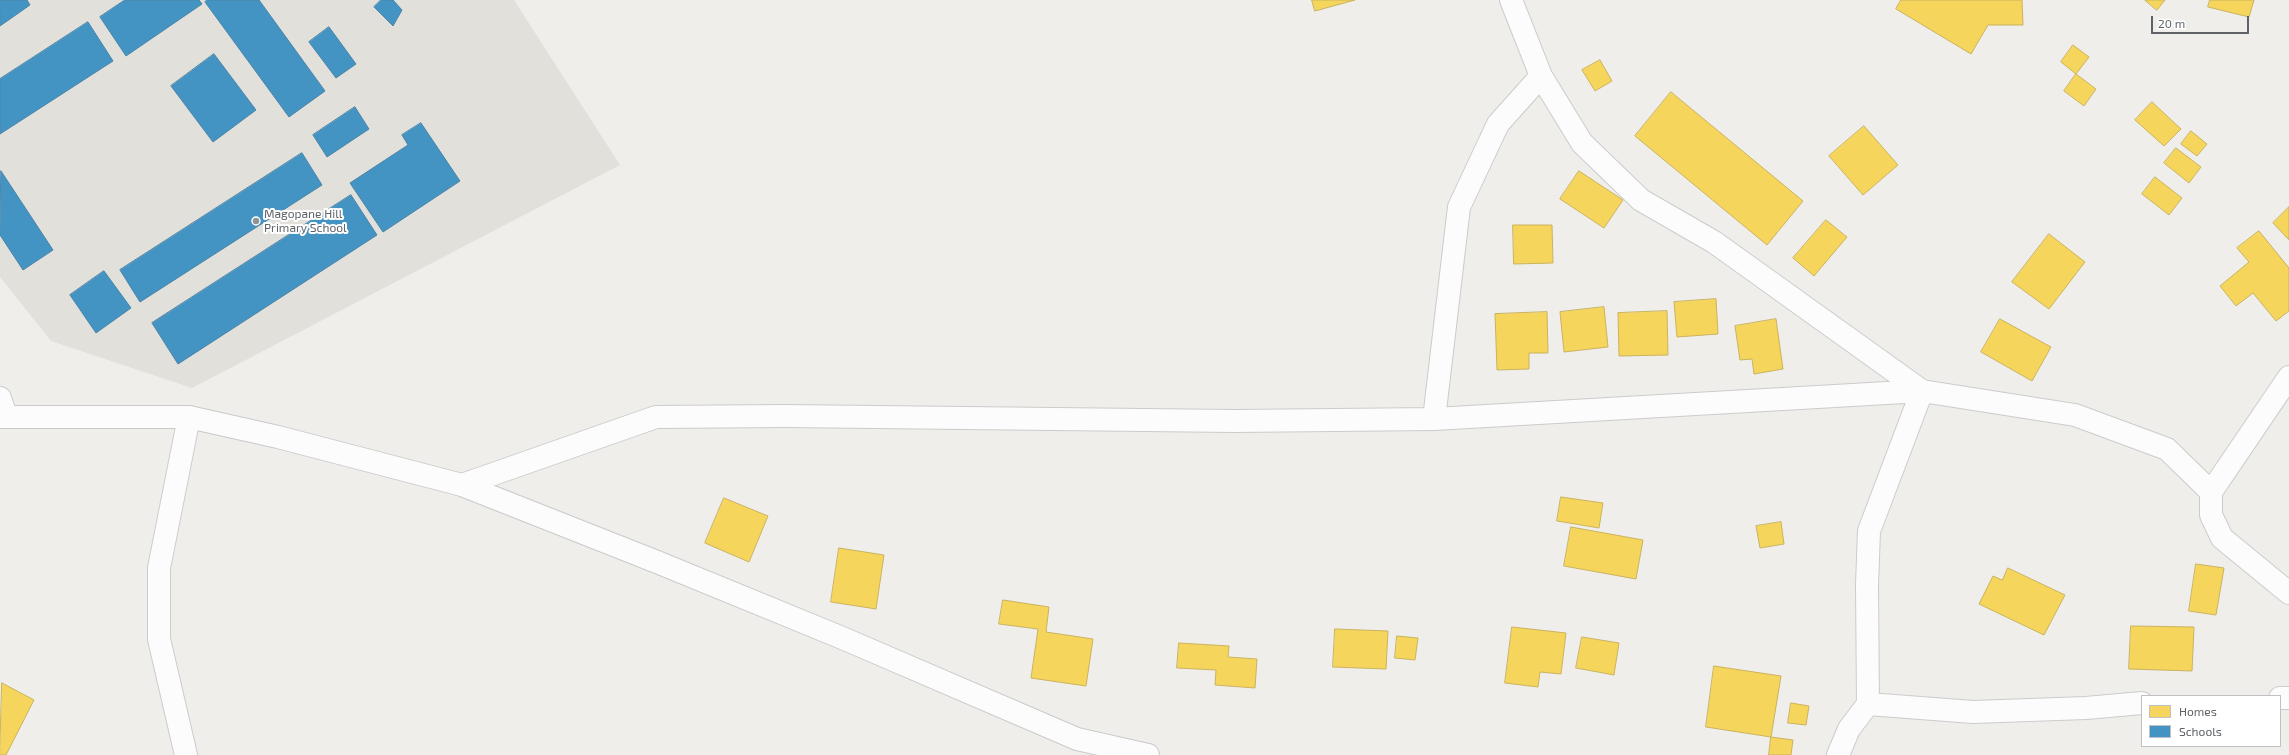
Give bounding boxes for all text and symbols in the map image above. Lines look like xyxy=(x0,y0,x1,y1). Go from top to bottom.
scale bar xyxy=(2153,8,2251,34)
text: 20 m xyxy=(2158,16,2185,30)
place label: Magopane Hill Primary School xyxy=(264,207,347,235)
marker: Magopane Hill Primary School xyxy=(251,216,261,226)
legend xyxy=(2141,695,2281,747)
text: Homes xyxy=(2179,704,2217,718)
text: Schools xyxy=(2179,724,2222,738)

